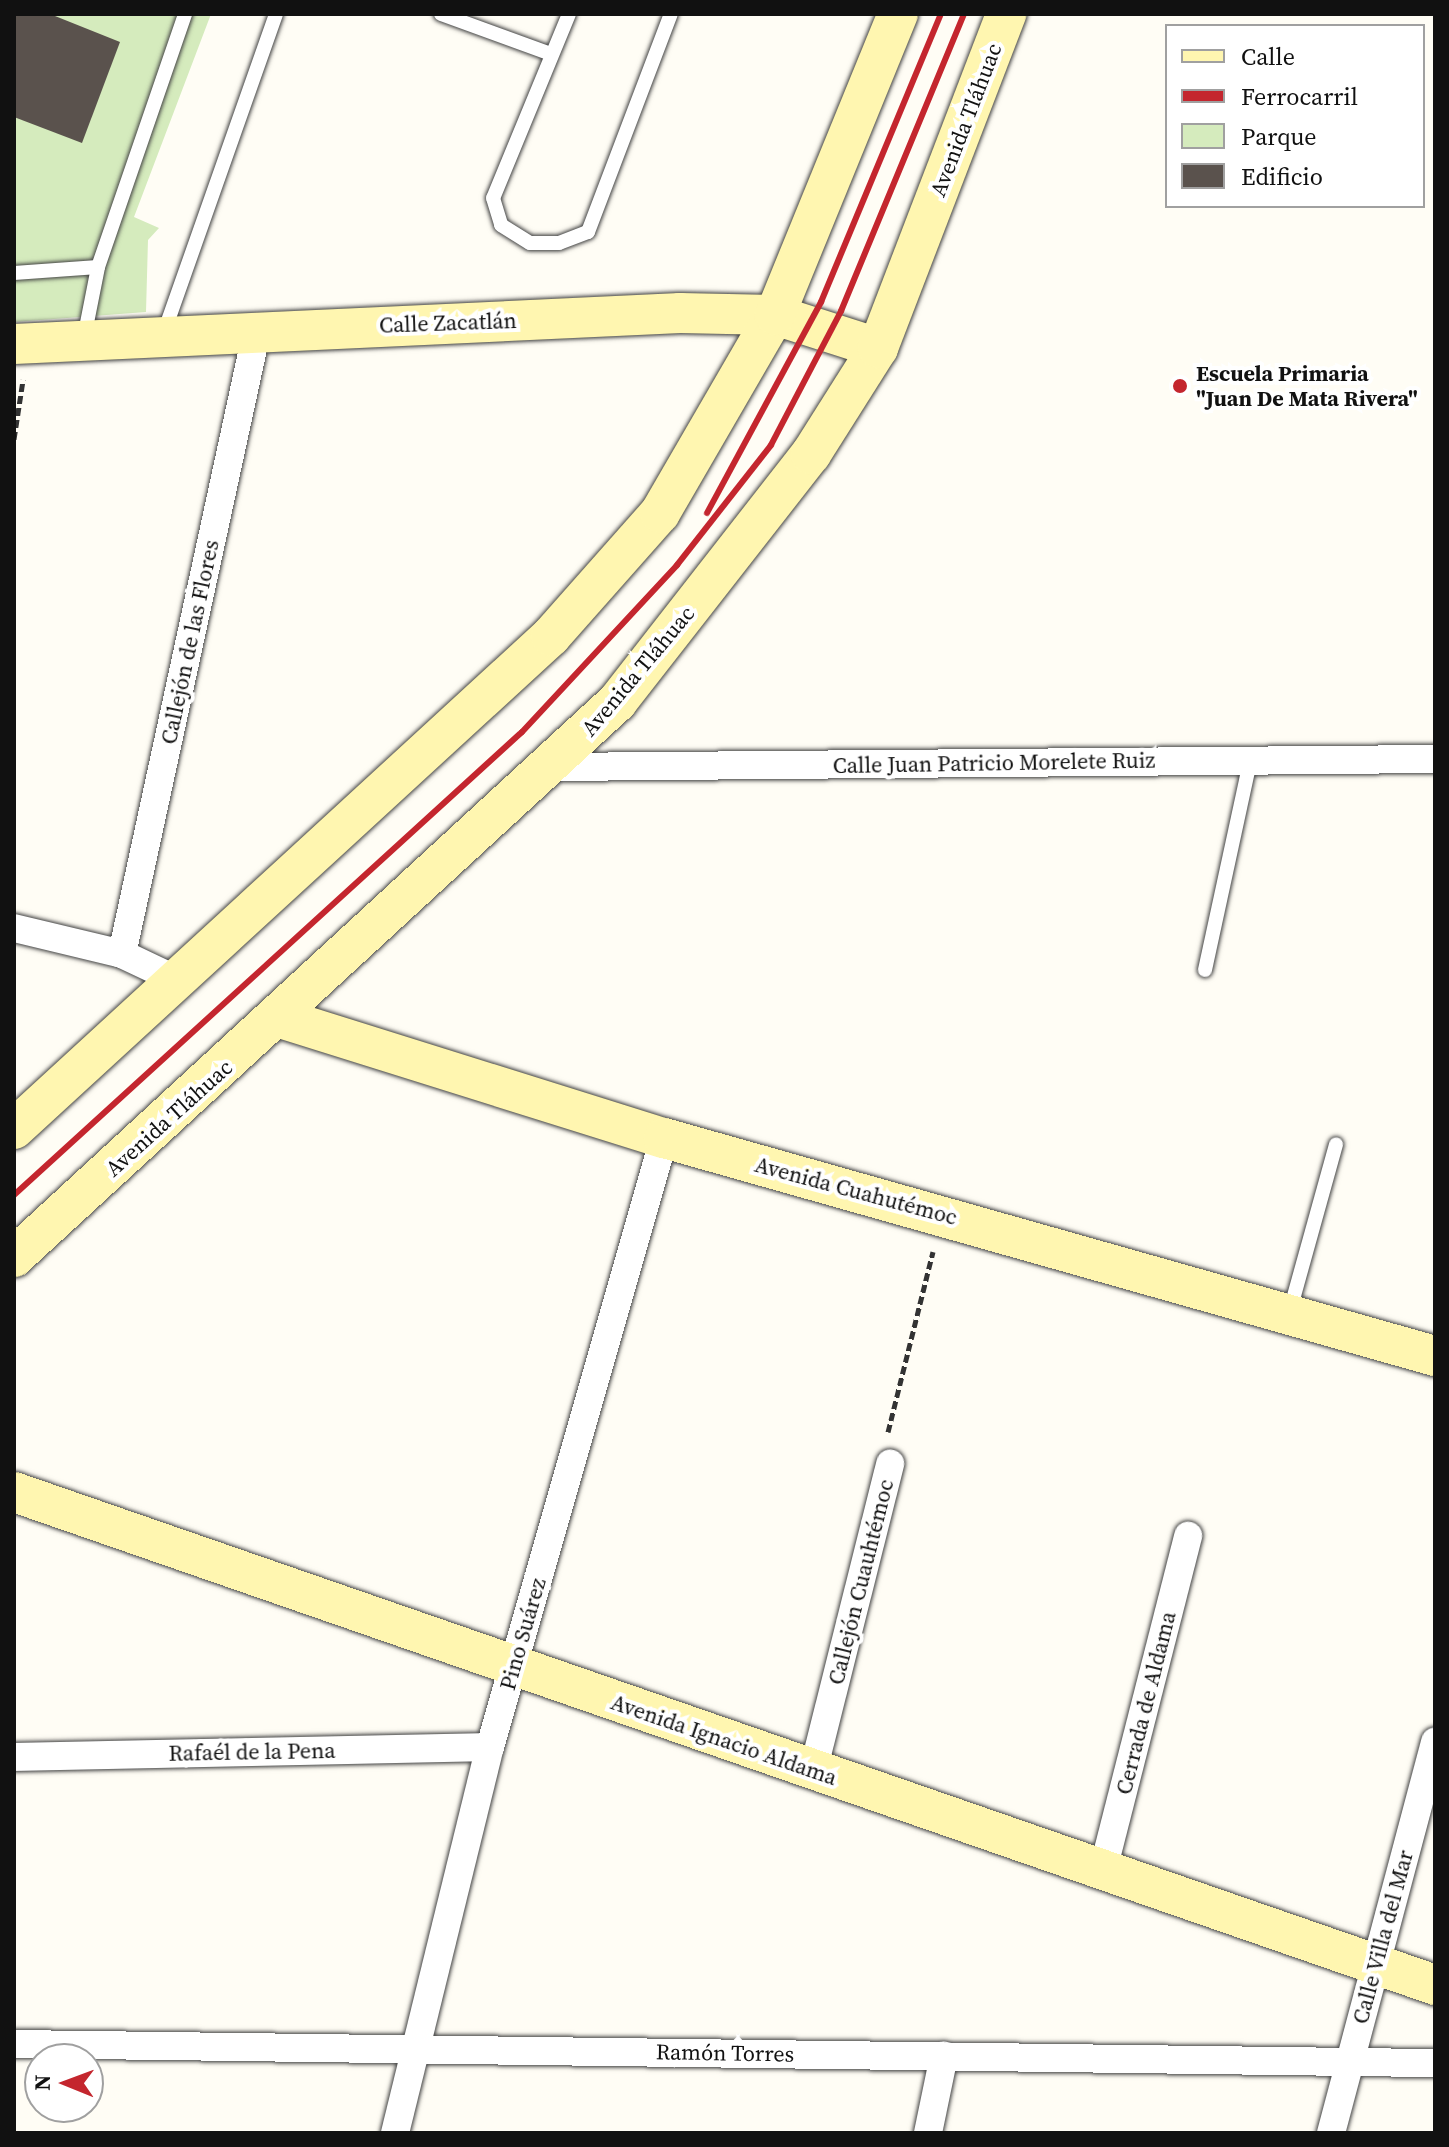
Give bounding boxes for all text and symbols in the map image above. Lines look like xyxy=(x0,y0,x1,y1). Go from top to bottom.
legend xyxy=(1165,24,1425,208)
street label: Avenida Tláhuac xyxy=(925,39,1007,201)
text: Calle xyxy=(1241,40,1295,73)
text: Ferrocarril xyxy=(1241,80,1358,113)
text: Parque xyxy=(1241,120,1317,153)
text: Edificio xyxy=(1241,160,1323,193)
street label: Calle Zacatlán xyxy=(379,307,517,339)
place label: Escuela Primaria "Juan De Mata Rivera" xyxy=(1196,360,1418,412)
marker: Escuela Primaria "Juan De Mata Rivera" xyxy=(1171,377,1189,395)
street label: Callejón de las Flores xyxy=(155,537,225,747)
street label: Avenida Tláhuac xyxy=(576,600,700,742)
street label: Calle Juan Patricio Morelete Ruiz xyxy=(833,747,1155,779)
street label: Avenida Tláhuac xyxy=(100,1054,238,1182)
street label: Avenida Cuahutémoc xyxy=(752,1151,960,1231)
street label: Callejón Cuauhtémoc xyxy=(823,1477,899,1687)
street label: Pino Suárez xyxy=(494,1575,552,1693)
street label: Cerrada de Aldama xyxy=(1111,1609,1181,1797)
street label: Avenida Ignacio Aldama xyxy=(608,1689,840,1791)
street label: Rafaél de la Pena xyxy=(168,1737,336,1767)
street label: Calle Villa del Mar xyxy=(1347,1847,1419,2027)
street label: Ramón Torres xyxy=(655,2039,795,2067)
north arrow xyxy=(24,2043,104,2123)
text: N xyxy=(27,2074,57,2091)

